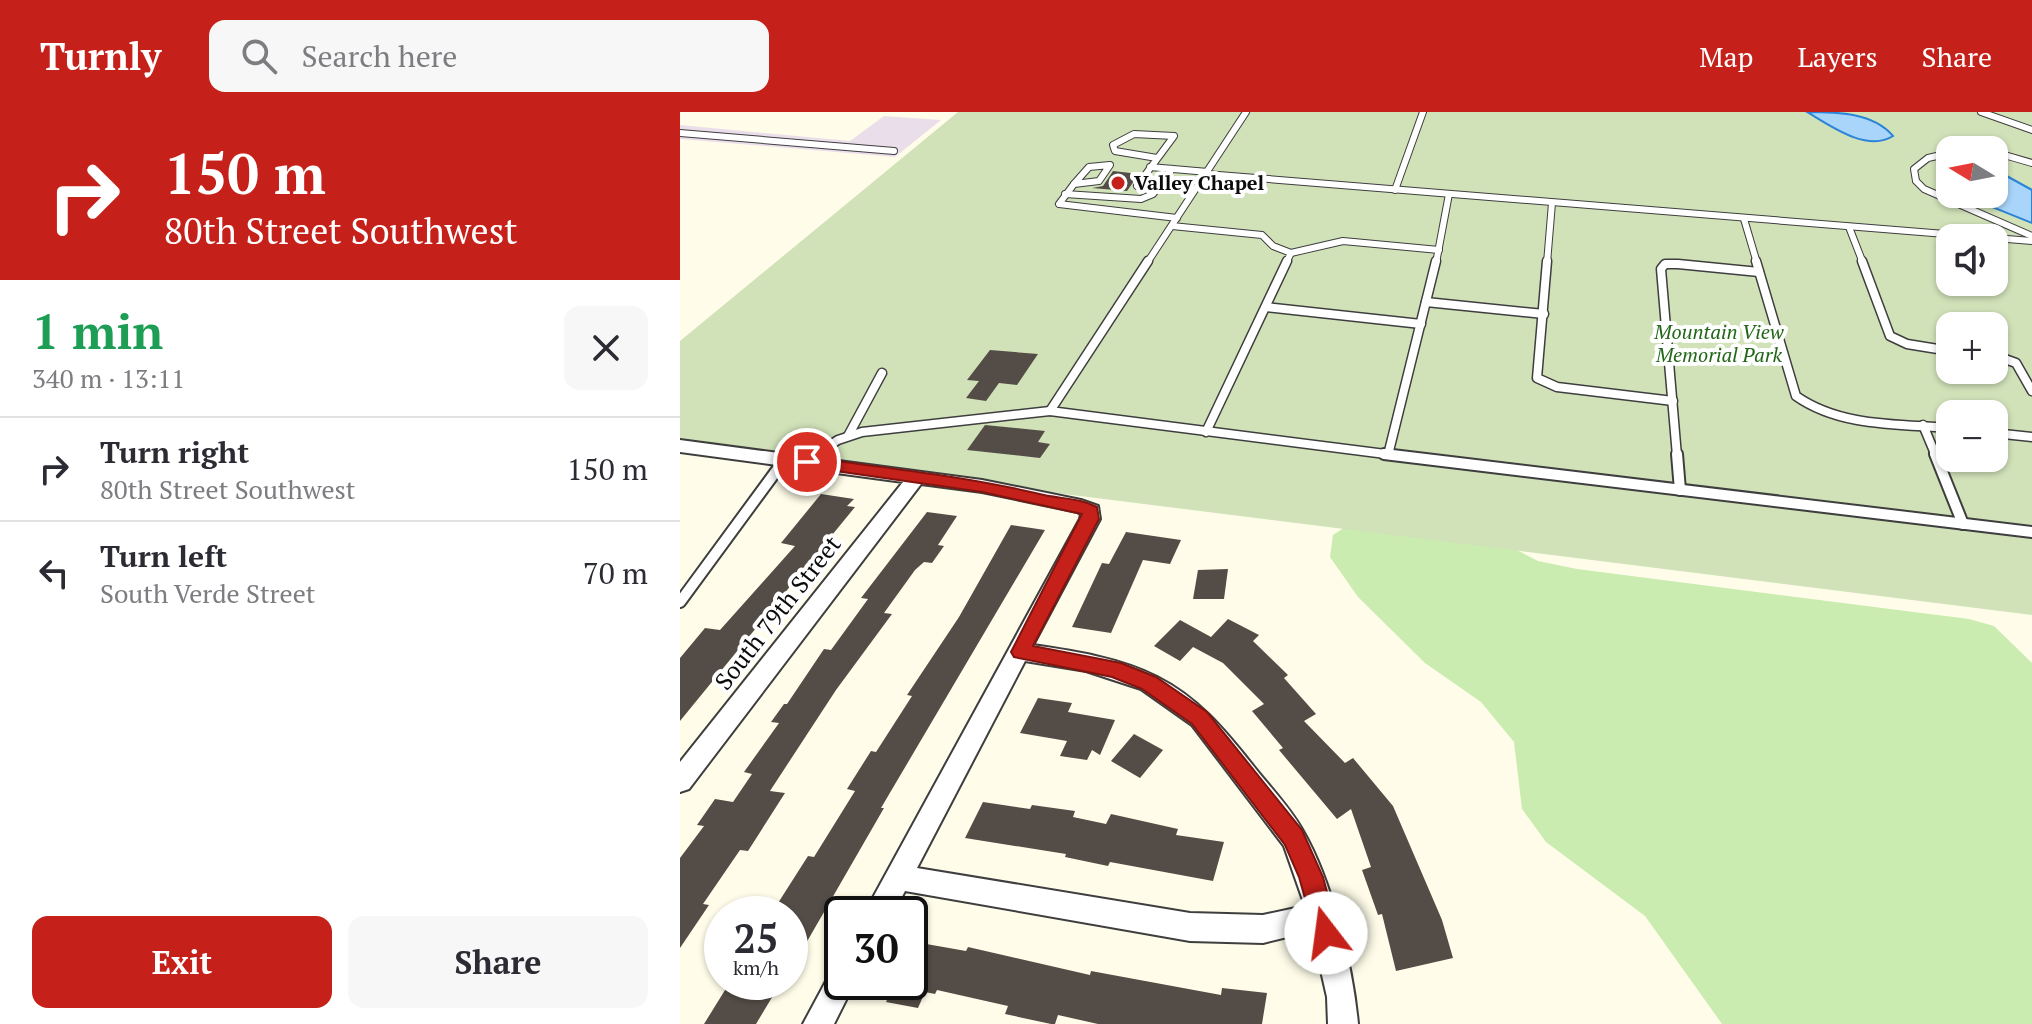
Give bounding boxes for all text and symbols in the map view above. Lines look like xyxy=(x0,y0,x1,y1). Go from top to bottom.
search box xyxy=(209,20,769,92)
text: Turnly xyxy=(40,31,161,81)
icon: search xyxy=(237,34,281,78)
text: Search here xyxy=(301,36,457,76)
text: Map xyxy=(1699,38,1753,75)
text: Layers xyxy=(1797,38,1878,75)
text: Share xyxy=(1922,38,1992,75)
text: 150 m xyxy=(164,136,326,210)
north arrow xyxy=(1936,136,2008,208)
map controls xyxy=(1936,136,2008,472)
icon: right xyxy=(32,144,136,248)
place label: Valley Chapel xyxy=(1134,169,1265,196)
marker: Valley Chapel xyxy=(1109,174,1127,192)
text: 80th Street Southwest xyxy=(164,207,518,254)
button: sound xyxy=(1936,224,2008,296)
text: 1 min xyxy=(32,299,163,363)
button: close xyxy=(564,306,648,390)
button: + xyxy=(1936,312,2008,384)
park label: Mountain View Memorial Park xyxy=(1653,318,1784,368)
text: 340 m · 13:11 xyxy=(32,361,185,395)
button: − xyxy=(1936,400,2008,472)
pin xyxy=(773,428,841,496)
text: Turn right xyxy=(100,432,249,472)
icon: arrive xyxy=(785,440,829,484)
icon: right xyxy=(32,447,76,491)
text: 150 m xyxy=(567,449,648,489)
text: 80th Street Southwest xyxy=(100,472,355,506)
street label: South 79th Street xyxy=(707,529,847,696)
text: Turn left xyxy=(100,536,227,576)
icon: left xyxy=(32,551,76,595)
text: 70 m xyxy=(583,553,648,593)
text: South Verde Street xyxy=(100,576,315,610)
position arrow xyxy=(1284,891,1368,975)
speed limit sign: 30 xyxy=(824,896,928,1000)
text: 25 xyxy=(733,911,779,964)
button: Exit xyxy=(32,916,332,1008)
button: Share xyxy=(348,916,648,1008)
text: km/h xyxy=(733,954,779,981)

